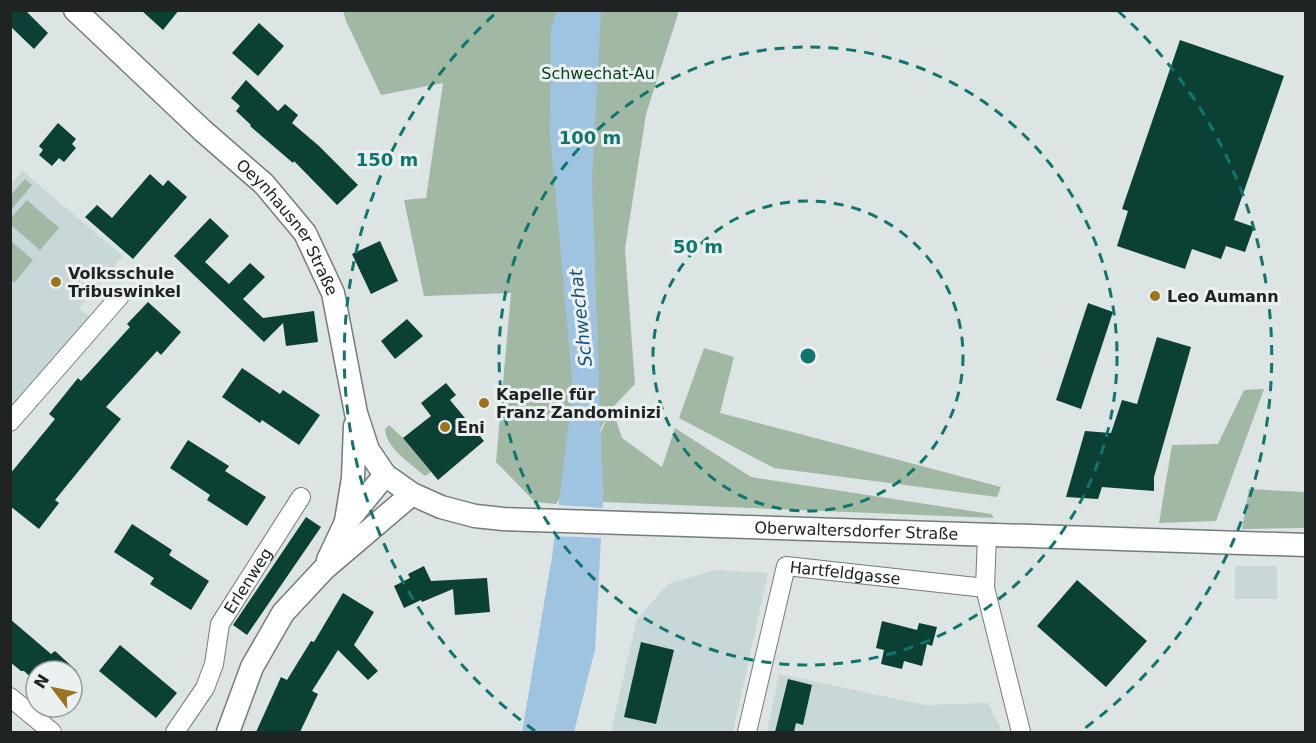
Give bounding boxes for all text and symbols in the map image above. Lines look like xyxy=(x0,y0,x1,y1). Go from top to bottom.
park label: Schwechat-Au xyxy=(541,64,655,83)
text: 100 m xyxy=(559,127,621,148)
text: 150 m xyxy=(356,149,418,170)
street label: Oeynhausner Straße xyxy=(232,155,342,298)
text: 50 m xyxy=(673,236,723,257)
place label: Volksschule Tribuswinkel xyxy=(68,264,181,301)
water label: Schwechat xyxy=(565,267,596,368)
marker: Volksschule Tribuswinkel xyxy=(49,275,63,289)
place label: Leo Aumann xyxy=(1167,287,1279,306)
marker: Leo Aumann xyxy=(1148,289,1162,303)
centre of rings xyxy=(798,346,818,366)
place label: Kapelle für Franz Zandominizi xyxy=(496,385,661,422)
marker: Kapelle für Franz Zandominizi xyxy=(477,396,491,410)
place label: Eni xyxy=(457,418,485,437)
marker: Eni xyxy=(438,420,452,434)
street label: Oberwaltersdorfer Straße xyxy=(754,518,959,544)
street label: Erlenweg xyxy=(220,544,276,617)
street label: Hartfeldgasse xyxy=(789,557,901,589)
north arrow xyxy=(24,659,84,719)
text: N xyxy=(30,671,53,692)

